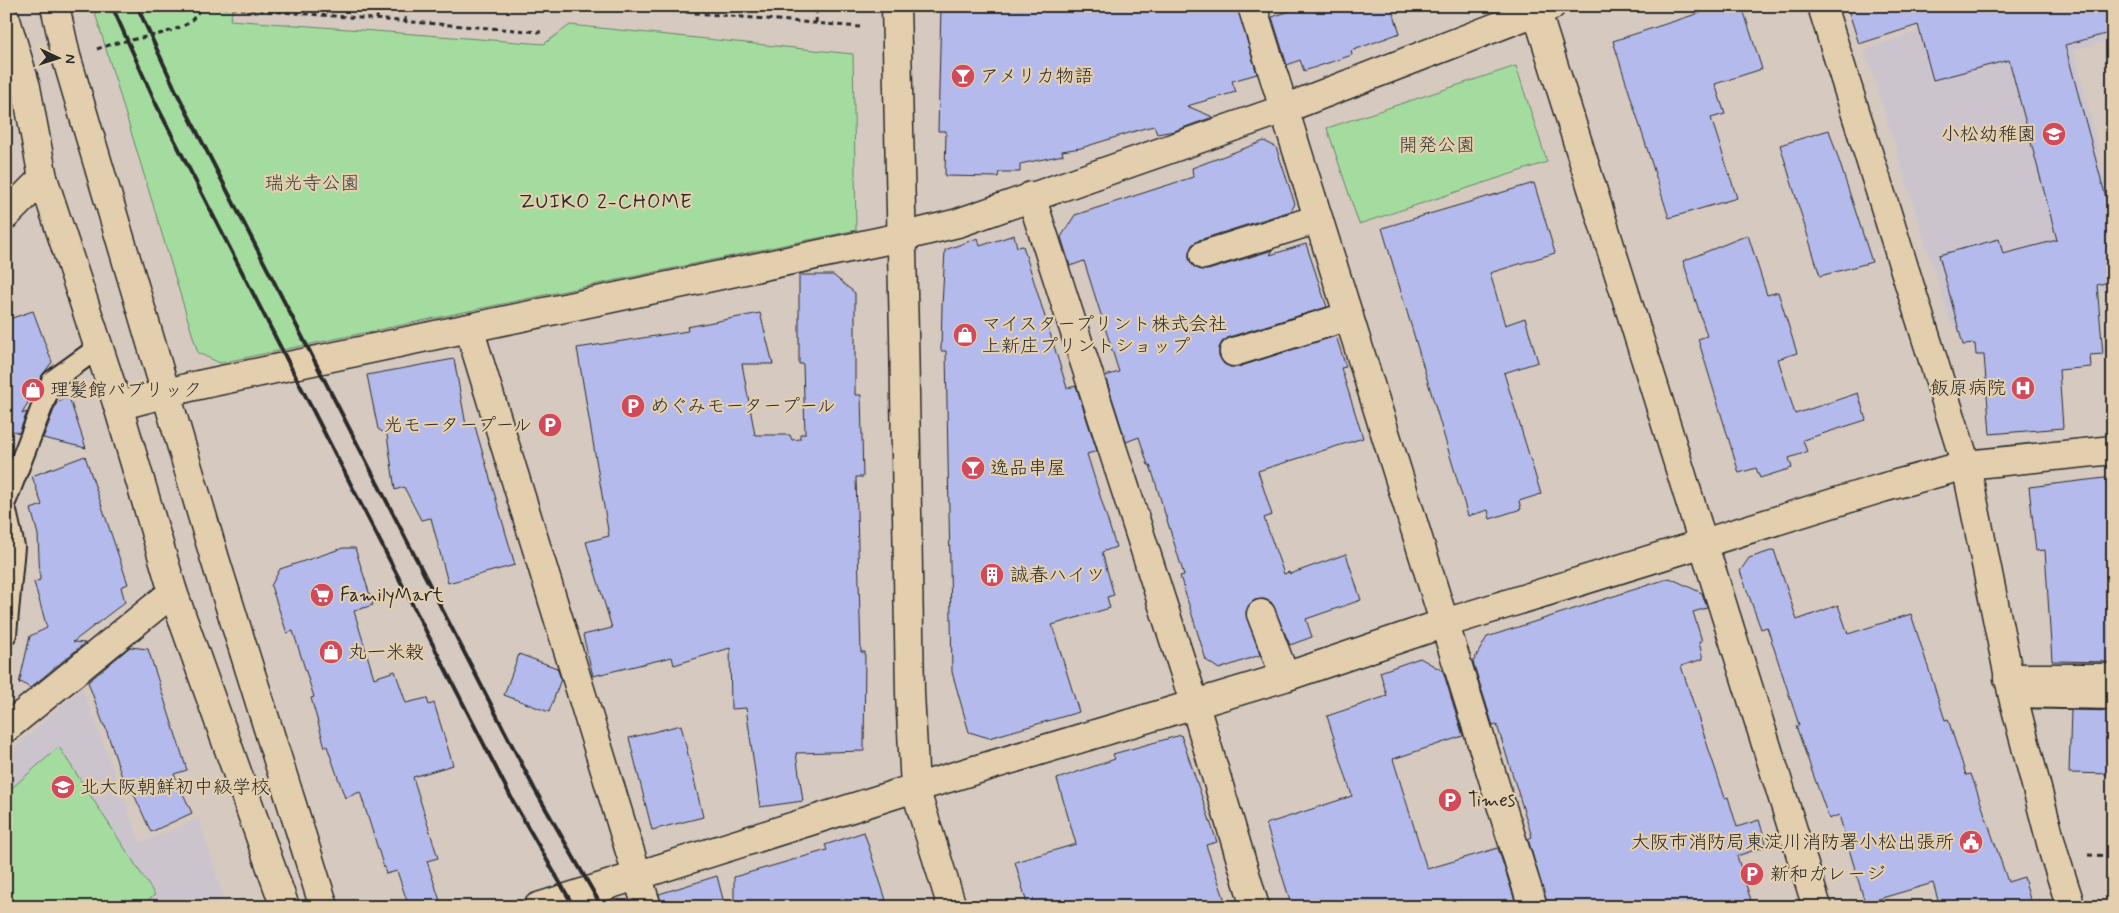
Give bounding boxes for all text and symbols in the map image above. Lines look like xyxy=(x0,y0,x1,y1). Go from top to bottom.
north arrow xyxy=(32,32,82,82)
text: N xyxy=(61,54,79,64)
bar icon: アメリカ物語 xyxy=(950,63,976,89)
place label: アメリカ物語 xyxy=(980,64,1093,89)
school or university icon: 小松幼稚園 xyxy=(2041,121,2067,147)
place label: 小松幼稚園 xyxy=(1941,122,2036,147)
park label: 開発公園 xyxy=(1399,133,1475,158)
park label: 瑞光寺公園 xyxy=(264,171,360,196)
district label: ZUIKO 2-CHOME xyxy=(519,189,693,216)
place label: マイスタープリント株式会社 上新庄プリントショップ xyxy=(982,312,1227,359)
shop icon: マイスタープリント株式会社 上新庄プリントショップ xyxy=(952,322,978,348)
hospital icon: 飯原病院 xyxy=(2010,375,2036,401)
place label: 飯原病院 xyxy=(1930,376,2006,401)
shop icon: 理髪館パブリック xyxy=(20,377,46,403)
place label: 理髪館パブリック xyxy=(50,378,202,403)
parking icon: めぐみモータープール xyxy=(620,393,646,419)
place label: めぐみモータープール xyxy=(650,394,836,419)
parking icon: 光モータープール xyxy=(537,412,563,438)
place label: 光モータープール xyxy=(383,413,532,438)
bar icon: 逸品串屋 xyxy=(960,455,986,481)
place label: 逸品串屋 xyxy=(990,456,1066,481)
building icon: 誠春ハイツ xyxy=(979,562,1005,588)
place label: 誠春ハイツ xyxy=(1010,563,1105,588)
supermarket icon: FamilyMart xyxy=(309,582,335,608)
place label: FamilyMart xyxy=(340,583,444,609)
shop icon: 丸一米穀 xyxy=(318,639,344,665)
place label: 丸一米穀 xyxy=(348,640,424,665)
school or university icon: 北大阪朝鮮初中級学校 xyxy=(50,774,76,800)
place label: 北大阪朝鮮初中級学校 xyxy=(80,775,270,800)
parking icon: Times xyxy=(1437,787,1463,813)
place label: Times xyxy=(1468,788,1515,813)
public building icon: 大阪市消防局東淀川消防署小松出張所 xyxy=(1958,829,1984,855)
place label: 大阪市消防局東淀川消防署小松出張所 xyxy=(1631,830,1954,855)
parking icon: 新和ガレージ xyxy=(1739,861,1765,887)
place label: 新和ガレージ xyxy=(1770,862,1885,887)

